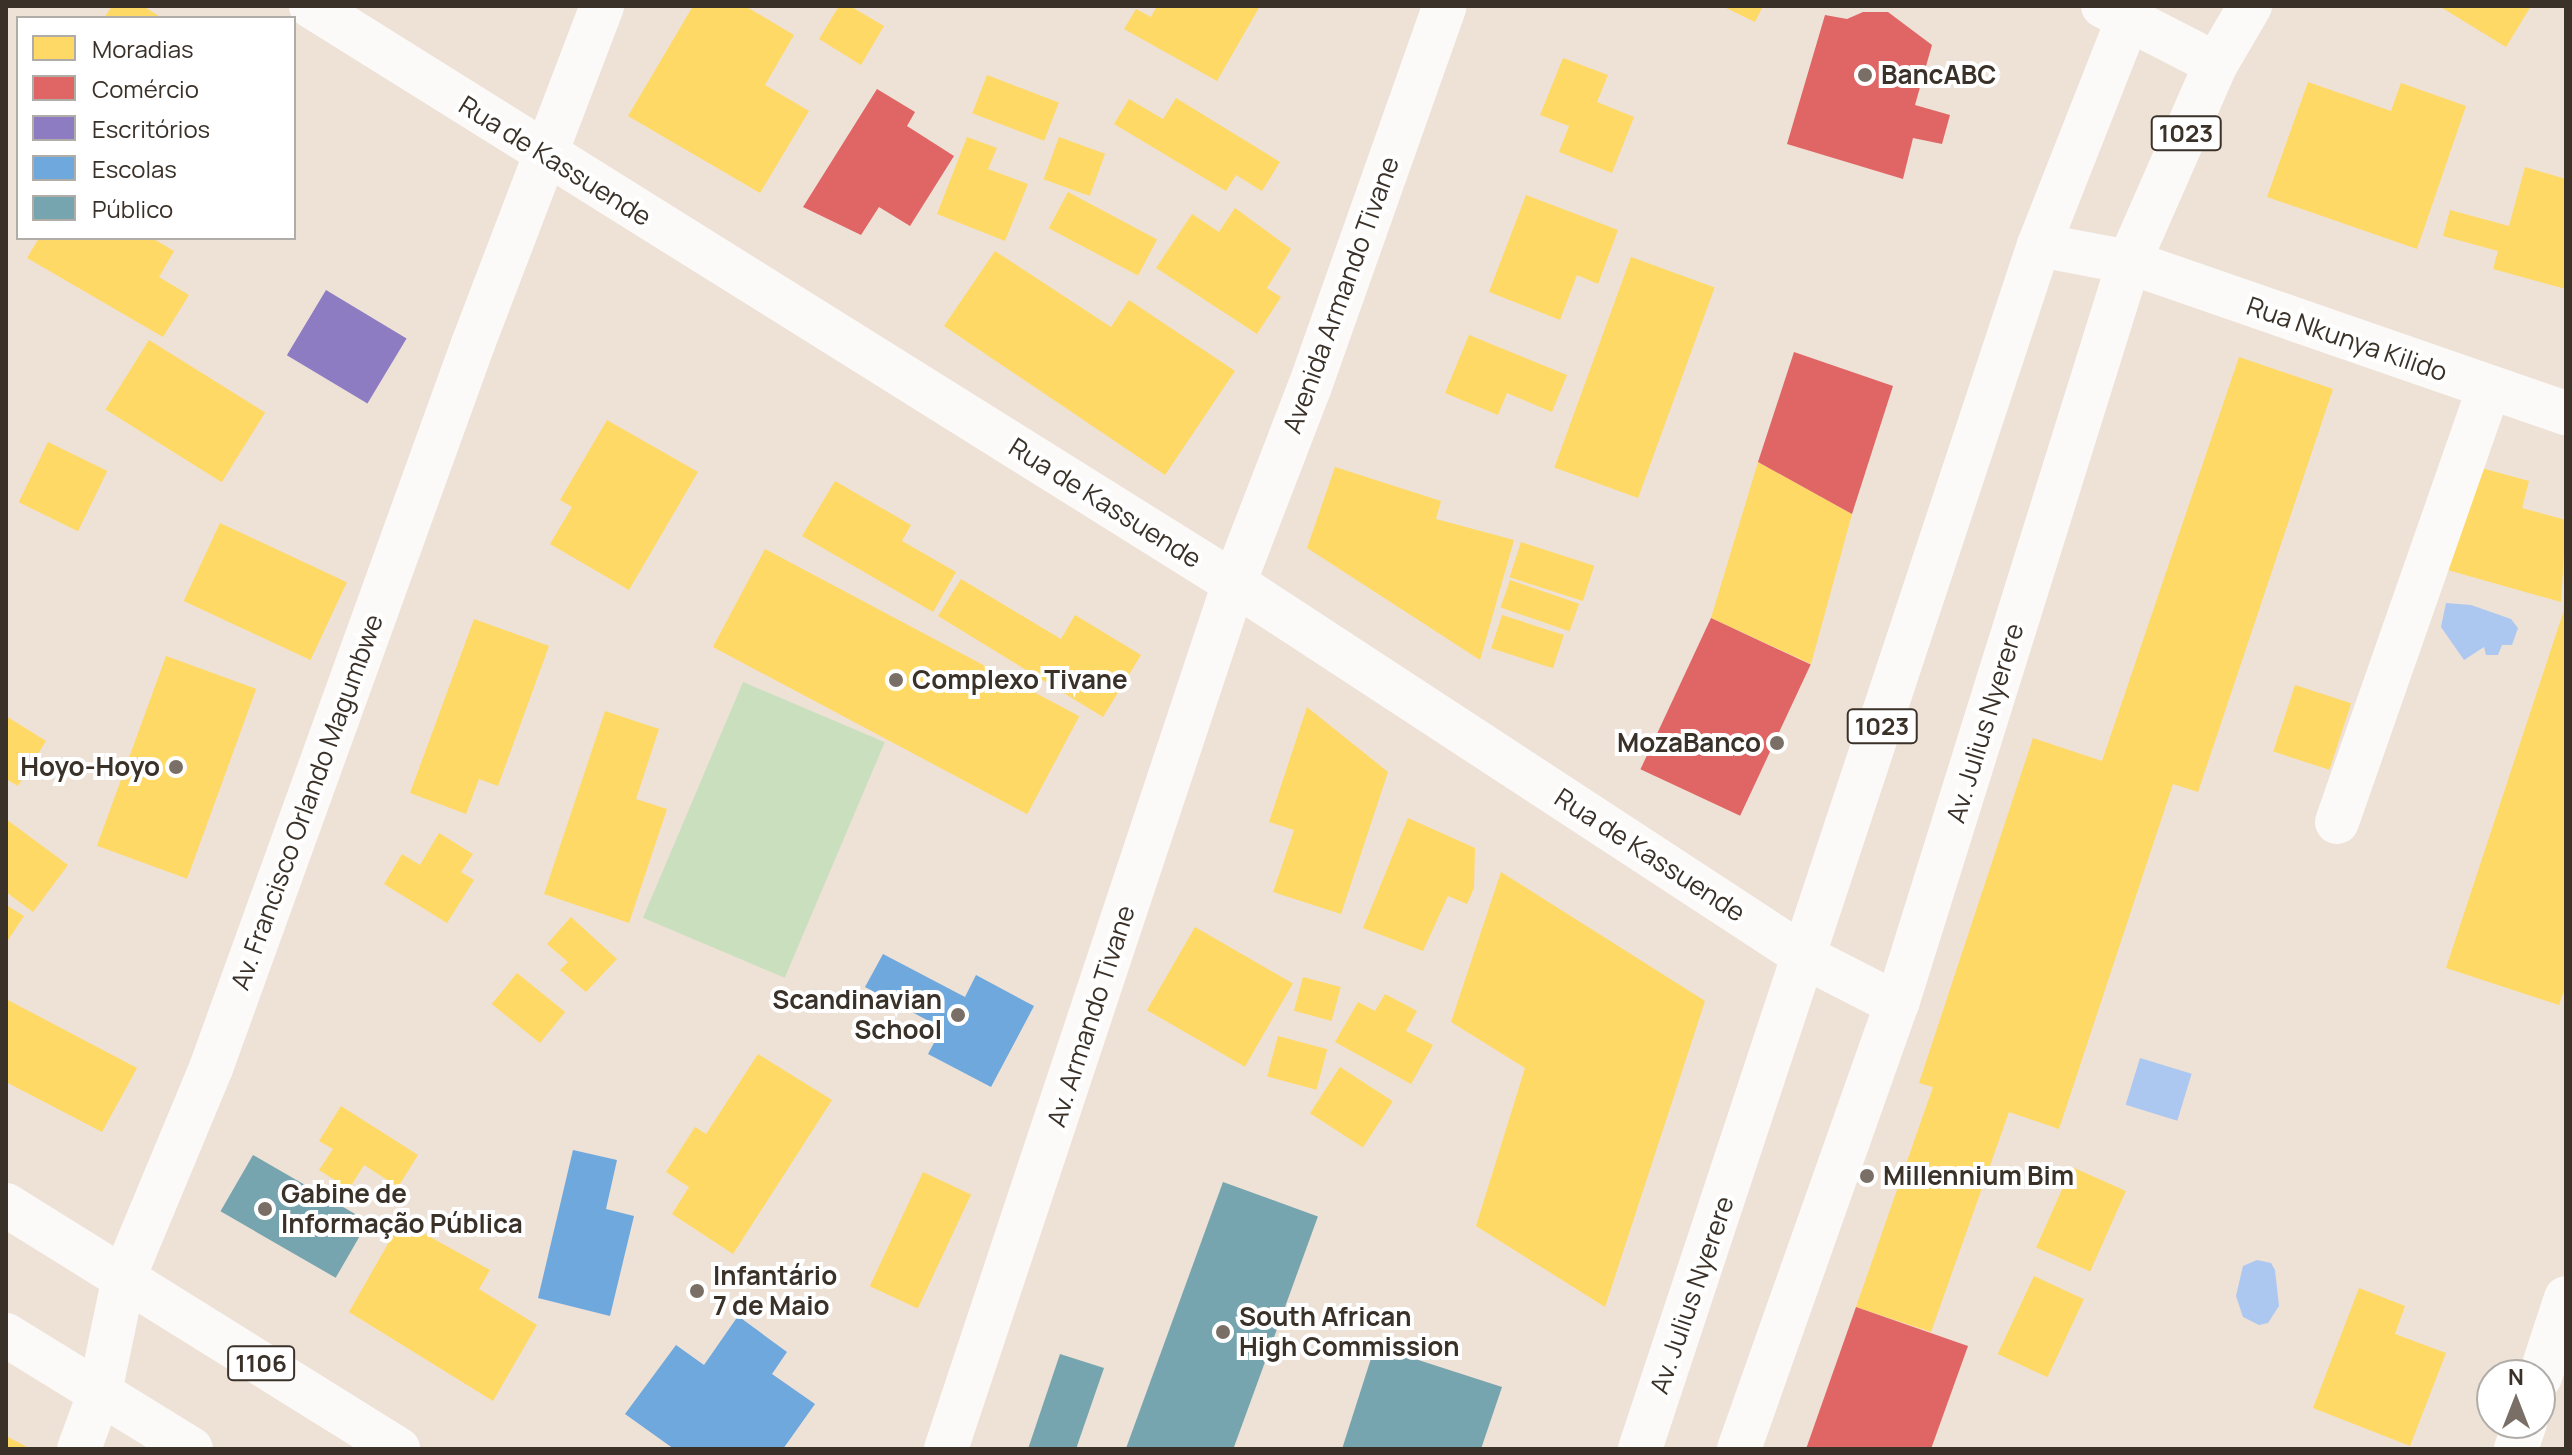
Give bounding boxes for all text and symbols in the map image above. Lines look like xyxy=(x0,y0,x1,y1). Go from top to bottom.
legend xyxy=(16,16,296,240)
text: Moradias xyxy=(92,32,194,65)
place label: BancABC xyxy=(1881,59,1996,91)
marker: BancABC xyxy=(1856,66,1874,84)
text: Comércio xyxy=(92,72,199,105)
street label: Rua de Kassuende xyxy=(453,89,657,233)
text: Escritórios xyxy=(92,112,210,145)
road number: 1023 xyxy=(2150,113,2222,153)
text: Escolas xyxy=(92,152,177,185)
street label: Avenida Armando Tivane xyxy=(1276,152,1406,438)
text: Público xyxy=(92,192,173,225)
street label: Rua Nkunya Kilido xyxy=(2243,290,2451,388)
street label: Rua de Kassuende xyxy=(1003,431,1207,575)
street label: Av. Francisco Orlando Magumbwe xyxy=(224,610,390,994)
street label: Av. Julius Nyerere xyxy=(1940,619,2030,827)
place label: Complexo Tivane xyxy=(912,664,1128,696)
marker: Complexo Tivane xyxy=(887,671,905,689)
road number: 1023 xyxy=(1846,706,1918,746)
place label: MozaBanco xyxy=(1617,727,1761,759)
marker: MozaBanco xyxy=(1768,734,1786,752)
place label: Hoyo-Hoyo xyxy=(20,751,160,783)
marker: Hoyo-Hoyo xyxy=(167,758,185,776)
street label: Rua de Kassuende xyxy=(1549,782,1751,928)
street label: Av. Armando Tivane xyxy=(1040,901,1142,1131)
place label: Scandinavian School xyxy=(772,984,942,1046)
marker: Scandinavian School xyxy=(949,1006,967,1024)
place label: Millennium Bim xyxy=(1883,1160,2074,1192)
marker: Millennium Bim xyxy=(1858,1167,1876,1185)
place label: Gabine de Informação Pública xyxy=(281,1178,523,1240)
street label: Av. Julius Nyerere xyxy=(1644,1192,1740,1398)
marker: Gabine de Informação Pública xyxy=(256,1200,274,1218)
place label: Infantário 7 de Maio xyxy=(713,1260,837,1322)
marker: Infantário 7 de Maio xyxy=(688,1282,706,1300)
place label: South African High Commission xyxy=(1239,1301,1460,1362)
marker: South African High Commission xyxy=(1214,1323,1232,1341)
road number: 1106 xyxy=(227,1343,295,1383)
north arrow xyxy=(2476,1359,2556,1439)
text: N xyxy=(2508,1362,2524,1392)

